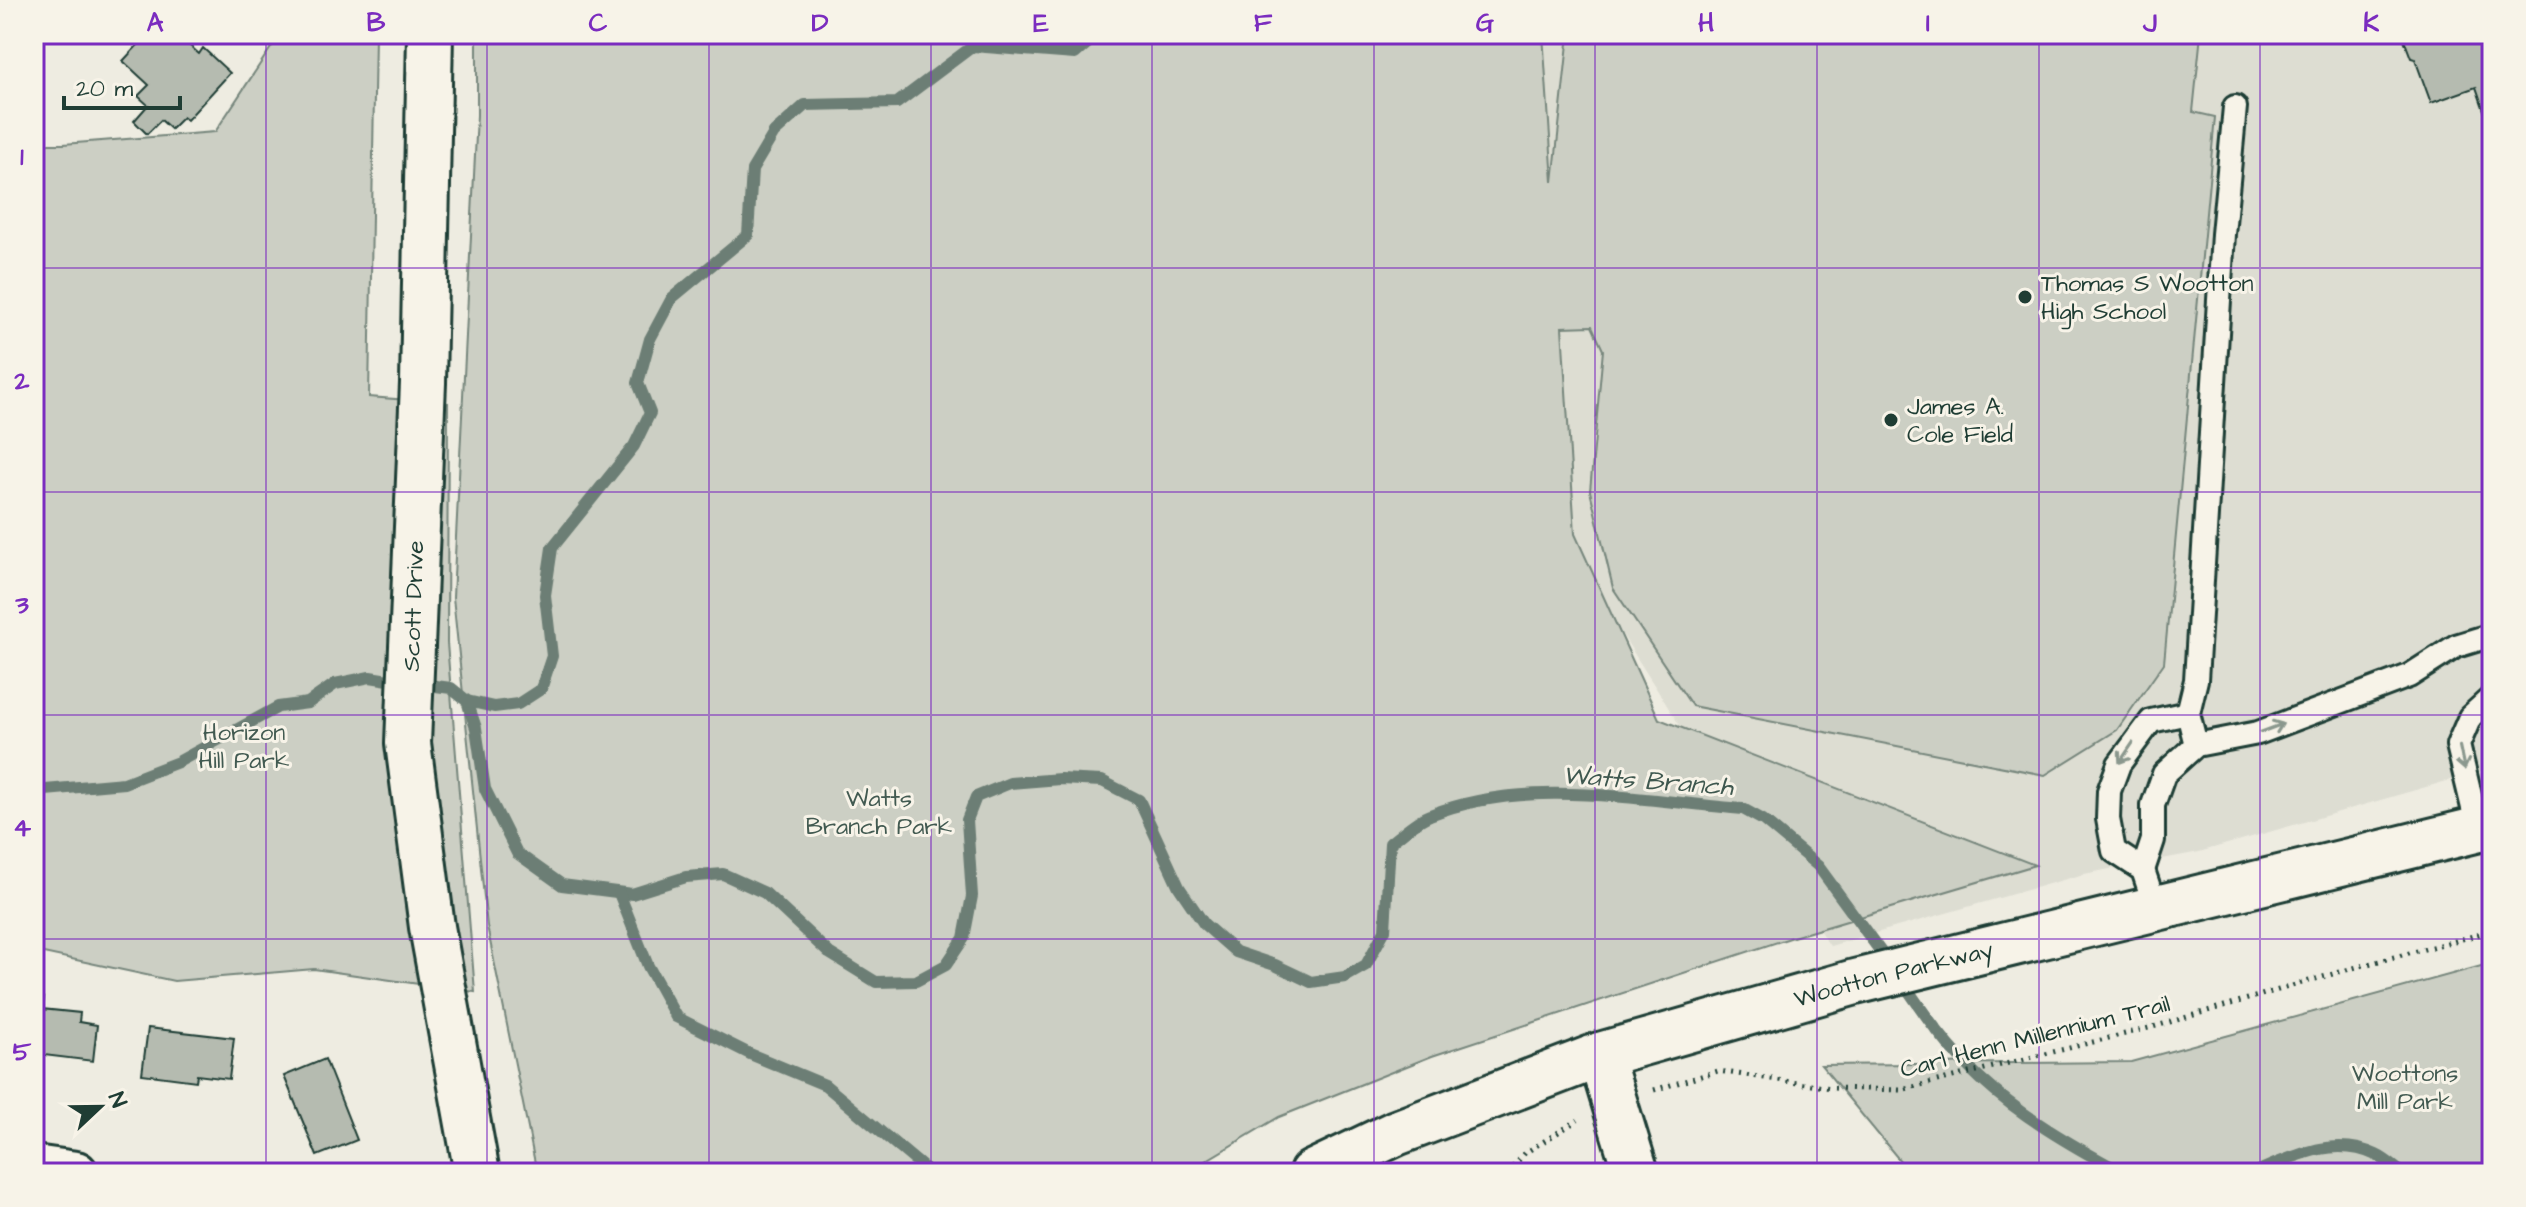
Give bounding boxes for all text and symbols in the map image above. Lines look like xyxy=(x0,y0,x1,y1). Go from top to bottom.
text: A xyxy=(147,5,164,41)
text: B xyxy=(367,5,386,41)
text: C xyxy=(589,5,608,41)
text: D xyxy=(812,5,829,41)
text: E xyxy=(1033,5,1049,41)
text: F xyxy=(1254,5,1273,41)
text: G xyxy=(1476,5,1494,41)
text: H xyxy=(1698,5,1714,41)
text: I xyxy=(1926,5,1930,41)
text: J xyxy=(2142,5,2157,41)
text: K xyxy=(2363,5,2379,41)
scale bar xyxy=(64,60,180,110)
text: 20 m xyxy=(76,72,133,106)
text: 1 xyxy=(20,139,24,175)
place label: Thomas S Wootton High School xyxy=(2041,267,2253,330)
marker: Thomas S Wootton High School xyxy=(2016,288,2034,306)
text: 2 xyxy=(14,363,30,399)
place label: James A. Cole Field xyxy=(1907,390,2013,452)
marker: James A. Cole Field xyxy=(1882,411,1900,429)
street label: Scott Drive xyxy=(395,540,433,672)
text: 3 xyxy=(14,587,29,623)
park label: Horizon Hill Park xyxy=(199,716,290,778)
one-way arrow xyxy=(2259,720,2283,734)
one-way arrow xyxy=(2118,742,2134,764)
one-way arrow xyxy=(2455,744,2470,770)
water label: Watts Branch xyxy=(1562,757,1735,805)
park label: Watts Branch Park xyxy=(806,782,953,844)
text: 4 xyxy=(13,810,31,846)
street label: Wootton Parkway xyxy=(1790,933,1997,1017)
street label: Carl Henn Millennium Trail xyxy=(1897,987,2174,1087)
text: 5 xyxy=(13,1034,32,1070)
park label: Woottons Mill Park xyxy=(2352,1057,2458,1119)
north arrow xyxy=(60,1067,140,1147)
text: N xyxy=(100,1088,134,1112)

